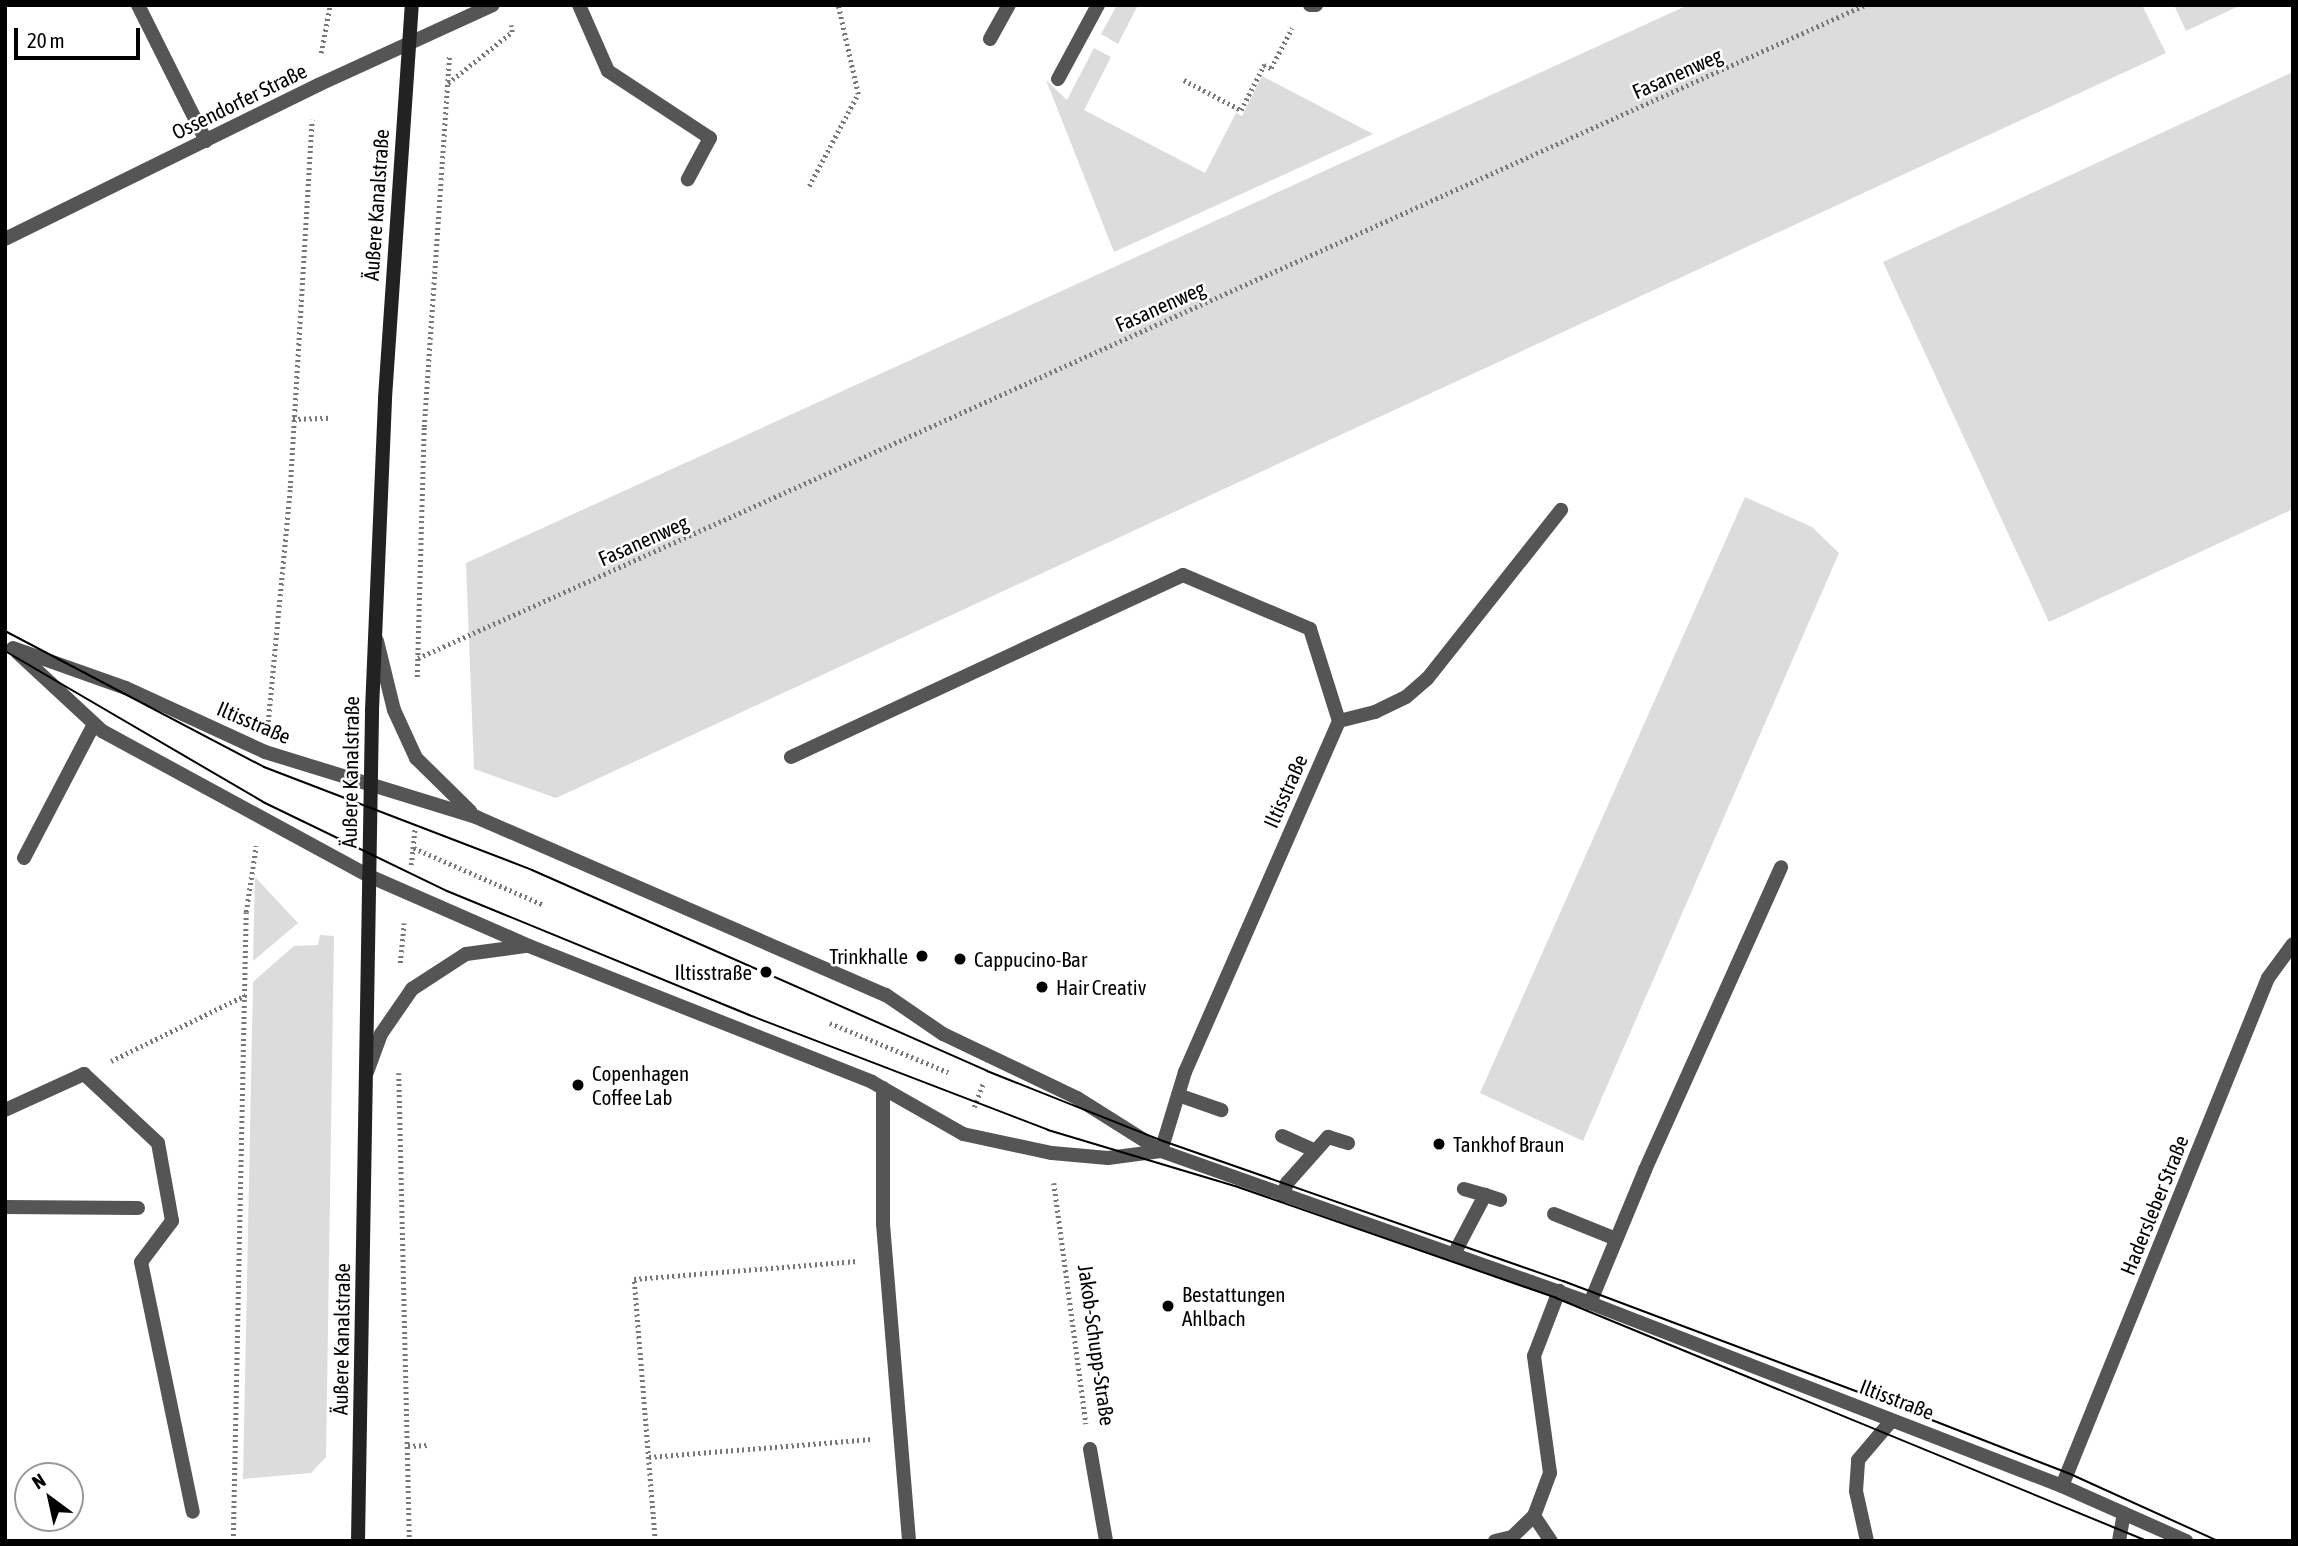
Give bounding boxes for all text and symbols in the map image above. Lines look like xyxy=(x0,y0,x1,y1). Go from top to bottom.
scale bar xyxy=(18,14,144,58)
text: 20 m xyxy=(27,28,65,52)
street label: Fasanenweg xyxy=(1628,42,1726,104)
street label: Ossendorfer Straße xyxy=(167,57,311,145)
street label: Äußere Kanalstraße xyxy=(358,128,394,282)
street label: Fasanenweg xyxy=(1111,275,1209,337)
street label: Fasanenweg xyxy=(594,509,692,571)
street label: Iltisstraße xyxy=(213,695,295,749)
street label: Äußere Kanalstraße xyxy=(336,696,364,848)
street label: Iltisstraße xyxy=(1258,750,1312,832)
place label: Trinkhalle xyxy=(829,943,908,969)
place label: Cappucino-Bar xyxy=(974,946,1087,972)
marker: Trinkhalle xyxy=(914,948,930,964)
marker: Cappucino-Bar xyxy=(952,951,968,967)
place label: Iltisstraße xyxy=(674,959,752,985)
marker: Iltisstraße xyxy=(758,964,774,980)
place label: Hair Creativ xyxy=(1056,974,1146,1000)
marker: Hair Creativ xyxy=(1034,979,1050,995)
place label: Copenhagen Coffee Lab xyxy=(592,1060,689,1110)
marker: Copenhagen Coffee Lab xyxy=(570,1077,586,1093)
place label: Tankhof Braun xyxy=(1453,1131,1564,1157)
street label: Hadersleber Straße xyxy=(2115,1132,2193,1278)
marker: Tankhof Braun xyxy=(1431,1136,1447,1152)
street label: Äußere Kanalstraße xyxy=(327,1263,355,1415)
street label: Jakob-Schupp-Straße xyxy=(1073,1263,1121,1427)
place label: Bestattungen Ahlbach xyxy=(1182,1281,1285,1331)
marker: Bestattungen Ahlbach xyxy=(1160,1298,1176,1314)
street label: Iltisstraße xyxy=(1856,1373,1938,1425)
north arrow xyxy=(14,1462,84,1532)
text: N xyxy=(28,1469,49,1493)

